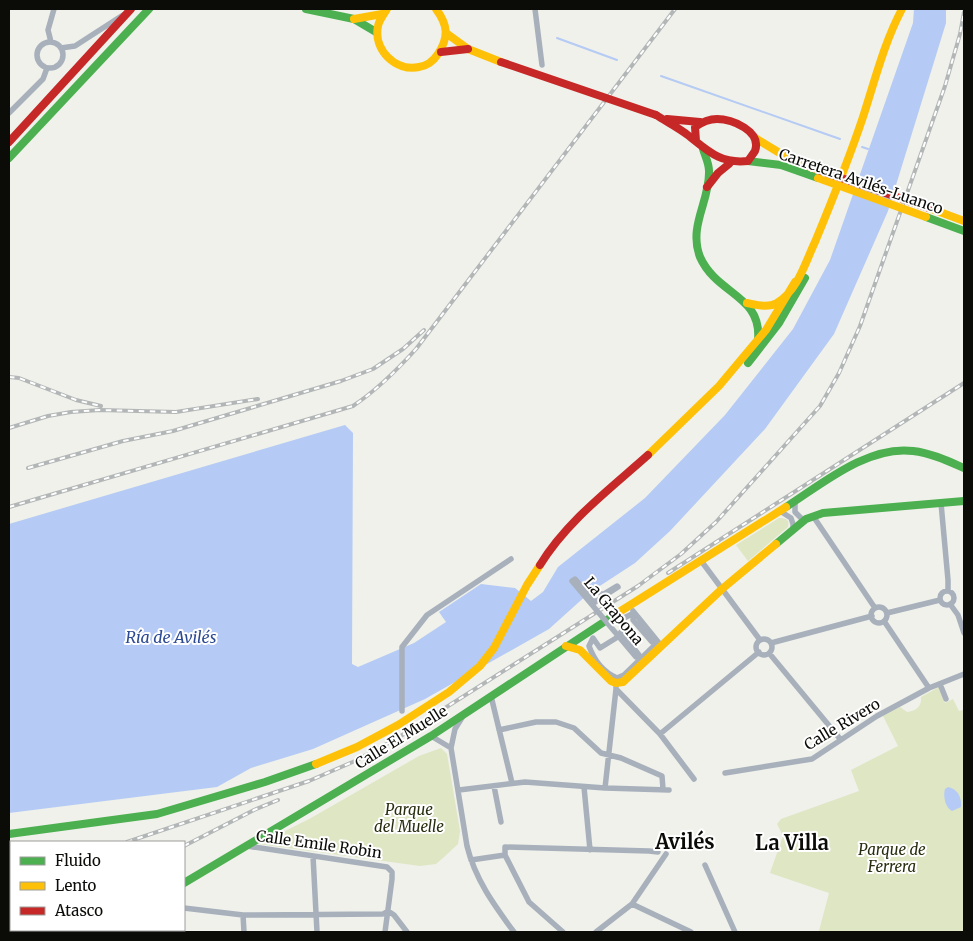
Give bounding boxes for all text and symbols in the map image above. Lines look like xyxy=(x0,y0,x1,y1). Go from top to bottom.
street label: Carretera Avilés-Luanco xyxy=(776,144,946,218)
street label: La Grapona xyxy=(580,573,648,649)
water label: Ría de Avilés xyxy=(126,627,217,647)
street label: Calle Rivero xyxy=(801,694,884,754)
street label: Calle El Muelle xyxy=(351,701,451,773)
park label: Parque del Muelle xyxy=(374,800,444,836)
street label: Calle Emile Robin xyxy=(255,826,383,862)
district label: Avilés xyxy=(654,829,715,854)
district label: La Villa xyxy=(755,830,829,855)
park label: Parque de Ferrera xyxy=(858,840,926,876)
legend xyxy=(10,841,185,931)
text: Fluido xyxy=(55,851,101,870)
text: Lento xyxy=(55,876,97,895)
text: Atasco xyxy=(54,901,103,920)

